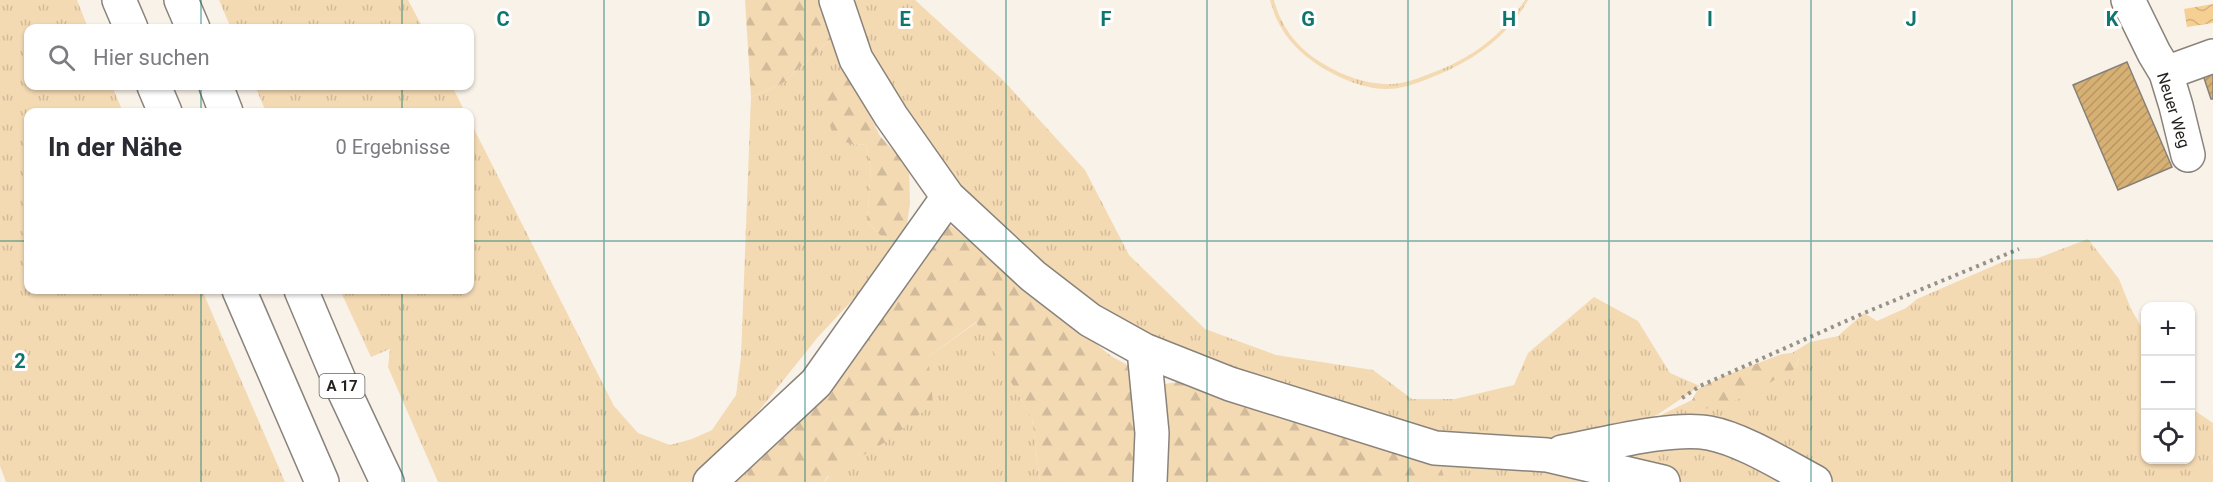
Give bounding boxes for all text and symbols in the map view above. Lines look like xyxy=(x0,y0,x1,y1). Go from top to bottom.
text: C xyxy=(496,7,510,31)
text: D xyxy=(698,7,711,31)
text: E xyxy=(899,7,911,31)
text: F xyxy=(1101,7,1112,31)
text: G xyxy=(1301,7,1315,31)
text: H xyxy=(1502,7,1516,31)
text: I xyxy=(1707,7,1713,31)
text: J xyxy=(1905,7,1917,31)
text: K xyxy=(2106,7,2119,31)
search box xyxy=(24,24,474,90)
icon: search xyxy=(45,41,78,74)
text: Hier suchen xyxy=(93,45,210,70)
street label: Neuer Weg xyxy=(2153,70,2194,150)
text: In der Nähe xyxy=(48,132,182,162)
text: 0 Ergebnisse xyxy=(336,135,450,159)
map controls xyxy=(2141,302,2195,464)
button: + xyxy=(2141,302,2195,356)
text: 2 xyxy=(14,349,26,373)
button: − xyxy=(2141,356,2195,410)
road number: A 17 xyxy=(320,374,364,398)
button: locate xyxy=(2141,410,2195,464)

